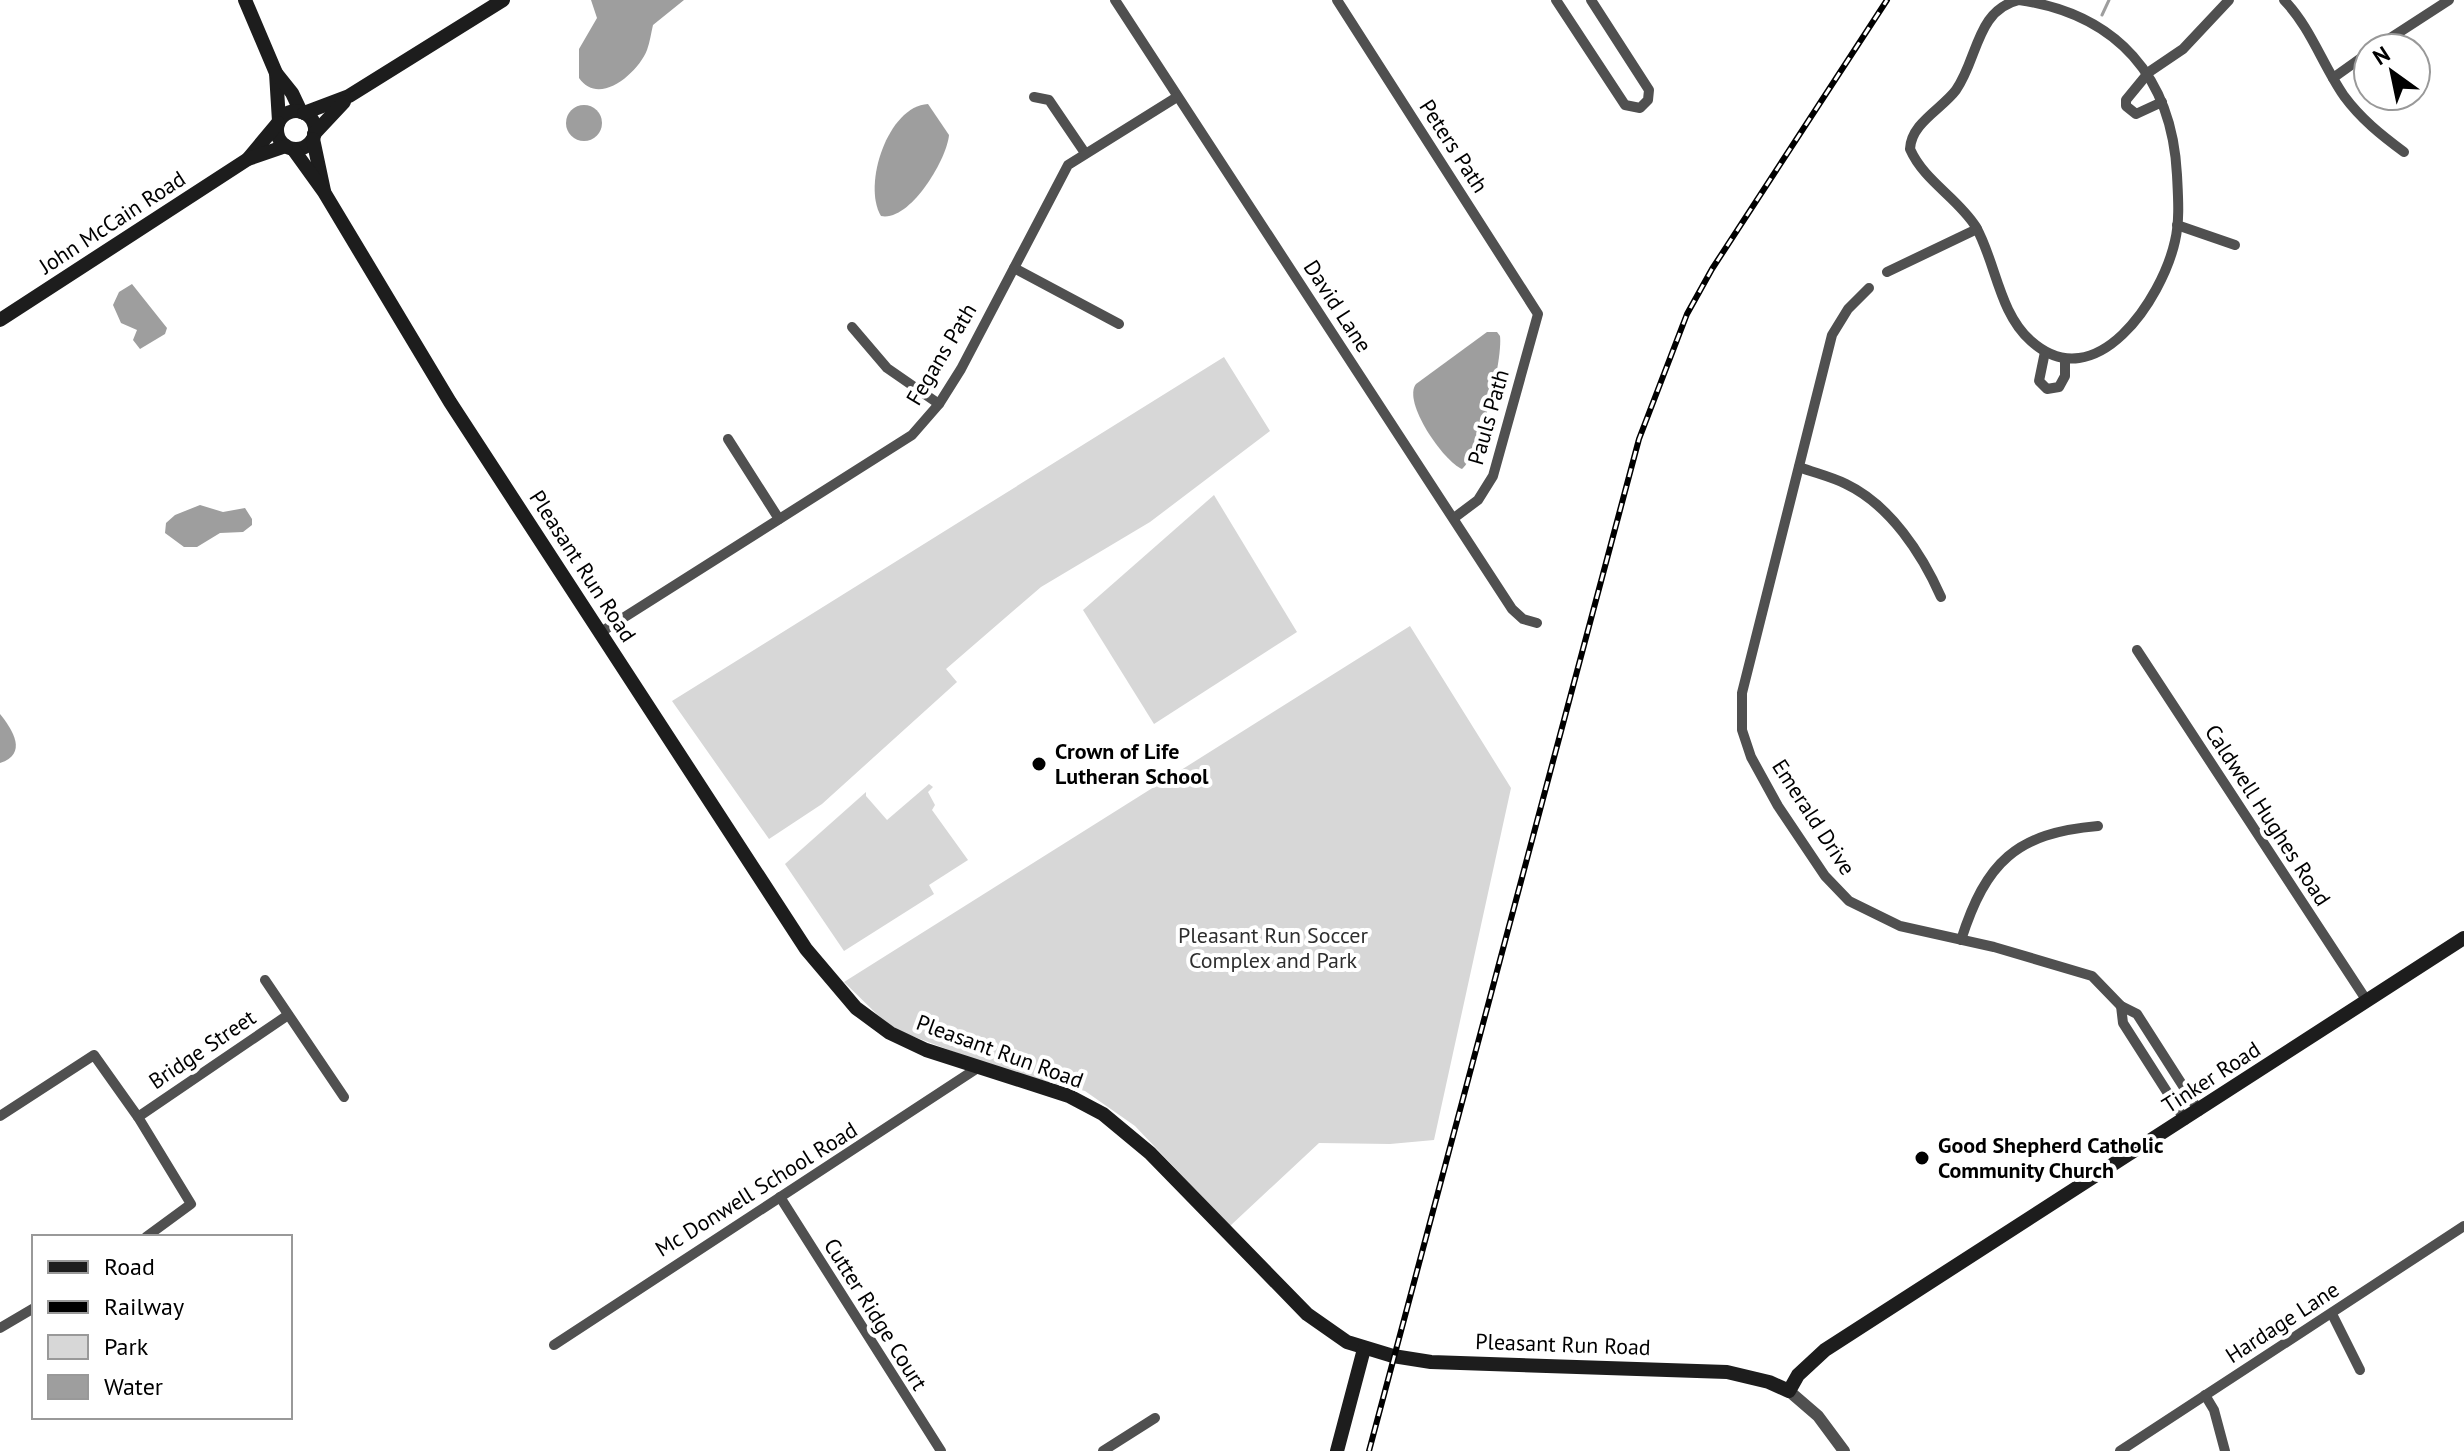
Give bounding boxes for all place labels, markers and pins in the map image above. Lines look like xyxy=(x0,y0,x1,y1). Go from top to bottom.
place label: Crown of Life Lutheran School xyxy=(1055,737,1209,790)
marker: Crown of Life Lutheran School xyxy=(1030,755,1048,773)
place label: Good Shepherd Catholic Community Church xyxy=(1938,1131,2164,1184)
marker: Good Shepherd Catholic Community Church xyxy=(1913,1149,1931,1167)

